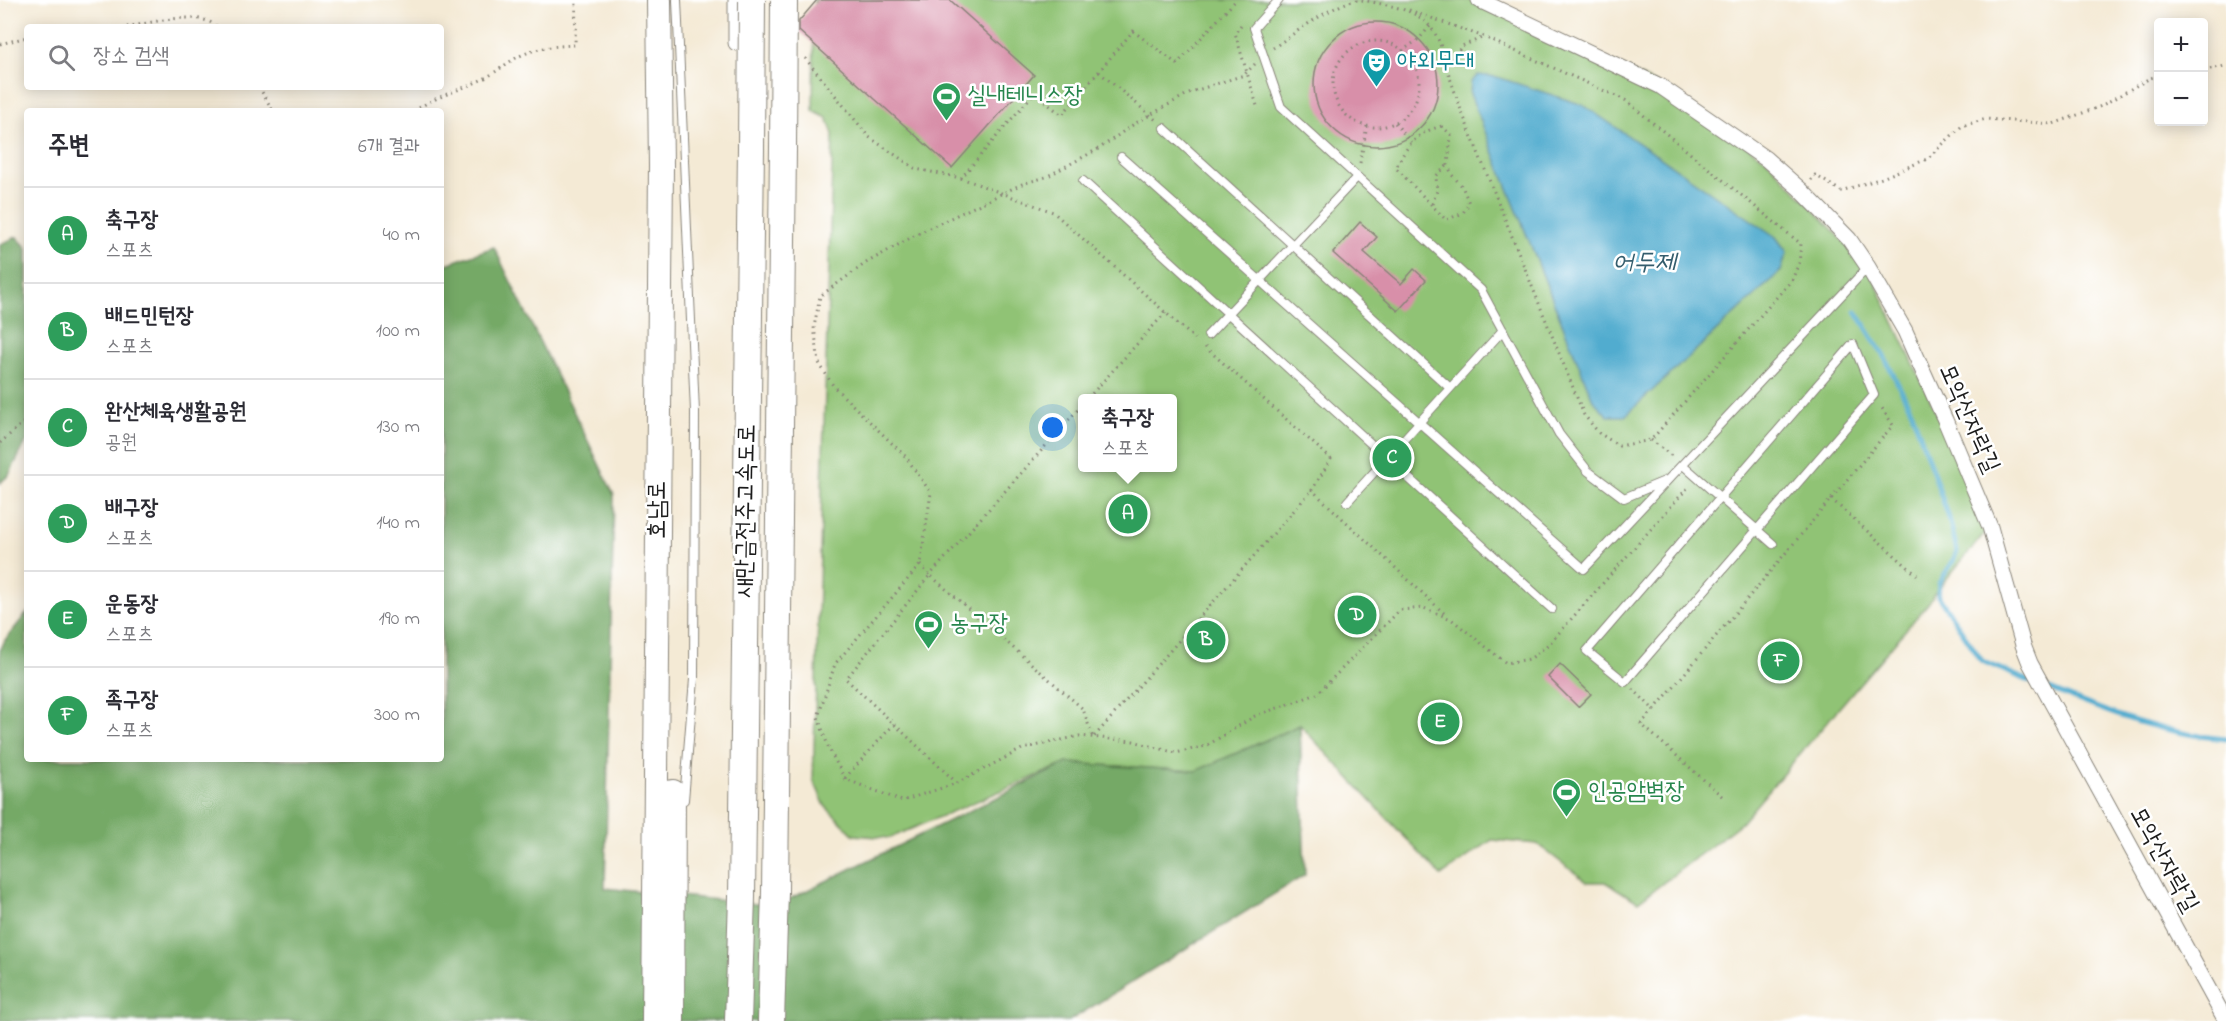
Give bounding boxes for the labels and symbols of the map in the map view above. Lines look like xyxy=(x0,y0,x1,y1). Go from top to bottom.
place label: 야외무대 xyxy=(1397,45,1474,80)
theatre icon: 야외무대 xyxy=(1360,46,1392,88)
place label: 실내테니스장 xyxy=(967,79,1083,114)
sports icon: 실내테니스장 xyxy=(930,80,962,122)
water label: 어두제 xyxy=(1613,245,1679,283)
street label: 모악산자락길 xyxy=(1928,359,2008,479)
your location xyxy=(1038,413,1067,442)
street label: 새만금전주고속도로 xyxy=(728,424,766,598)
pin: C xyxy=(1372,436,1412,480)
street label: 호남로 xyxy=(641,481,676,539)
pin: A xyxy=(1108,492,1148,536)
pin: D xyxy=(1338,592,1376,638)
place label: 농구장 xyxy=(950,607,1008,642)
sports icon: 농구장 xyxy=(913,608,945,650)
pin: B xyxy=(1186,618,1226,662)
pin: F xyxy=(1760,638,1800,684)
pin: E xyxy=(1420,700,1460,744)
place label: 인공암벽장 xyxy=(1588,775,1685,810)
sports icon: 인공암벽장 xyxy=(1551,776,1583,818)
street label: 모악산자락길 xyxy=(2120,801,2206,919)

